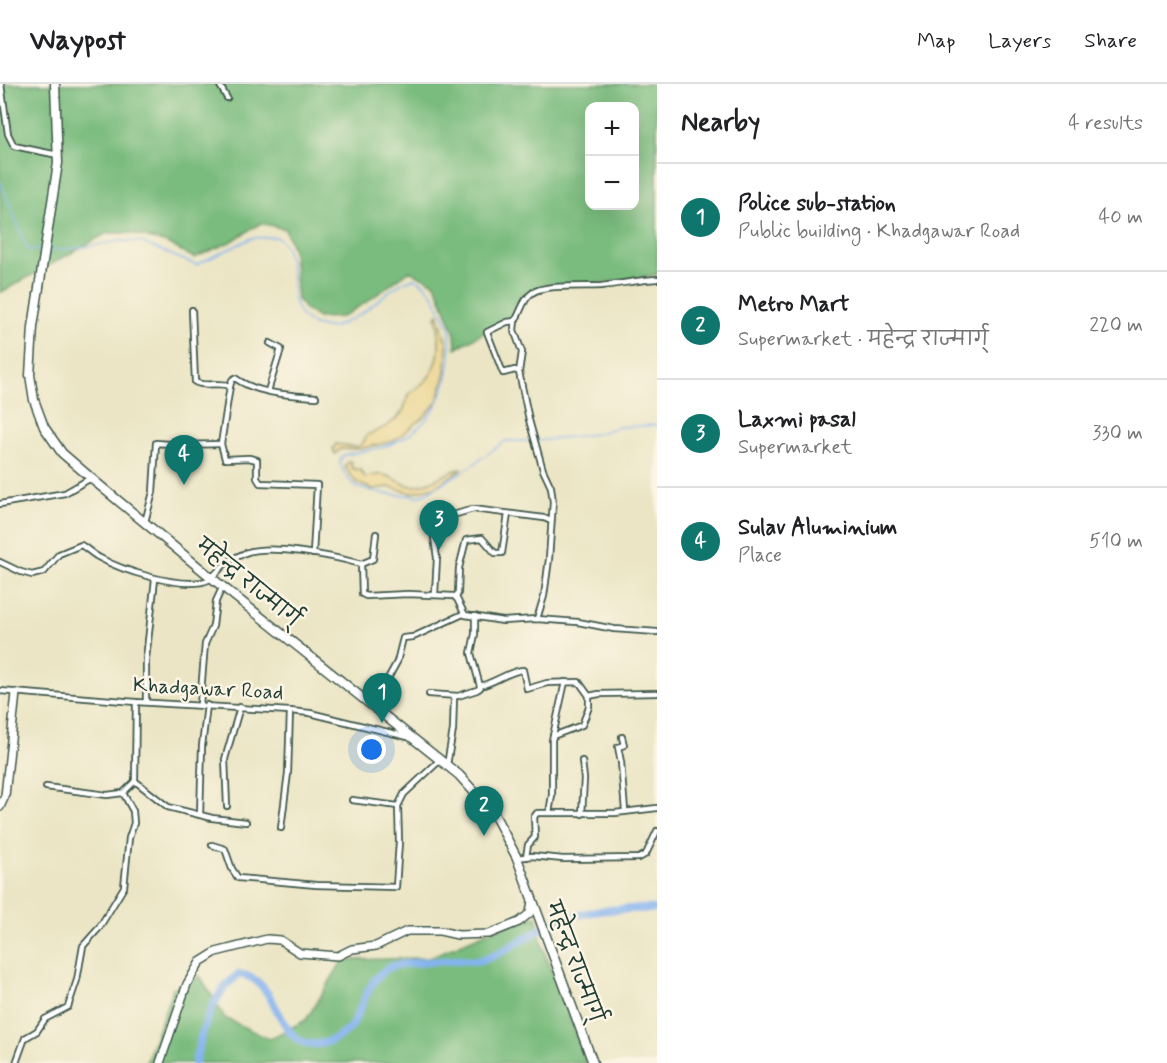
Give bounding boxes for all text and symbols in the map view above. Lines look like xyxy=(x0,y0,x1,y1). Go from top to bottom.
text: Waypost xyxy=(30,23,126,60)
text: Map xyxy=(917,27,955,55)
text: Layers xyxy=(988,27,1051,55)
text: Share xyxy=(1084,27,1137,55)
map controls xyxy=(585,102,639,210)
button: + xyxy=(585,102,639,156)
text: Nearby xyxy=(681,106,760,140)
text: 4 results xyxy=(1068,110,1143,137)
button: − xyxy=(585,156,639,210)
text: Police sub-station xyxy=(738,190,896,218)
text: 1 xyxy=(696,204,705,231)
text: 40 m xyxy=(1099,204,1143,231)
text: Public building · Khadgawar Road xyxy=(738,218,1020,245)
text: Metro Mart xyxy=(738,291,850,319)
text: 2 xyxy=(696,312,705,339)
text: 220 m xyxy=(1089,312,1143,339)
text: Supermarket · महेन्द्र राज्मार्ग् xyxy=(738,326,989,353)
text: Laxmi pasal xyxy=(738,406,856,434)
text: 3 xyxy=(696,420,705,447)
text: 330 m xyxy=(1092,420,1143,447)
text: Supermarket xyxy=(738,434,852,461)
pin: 4 xyxy=(164,436,204,485)
pin: 3 xyxy=(420,500,458,550)
text: Sulav Aluminium xyxy=(738,514,897,542)
street label: महेन्द्र राज्मार्ग् xyxy=(188,528,310,635)
text: 4 xyxy=(695,528,706,555)
text: 510 m xyxy=(1089,528,1143,555)
text: Place xyxy=(738,542,782,569)
street label: Khadgawar Road xyxy=(132,671,284,707)
pin: 1 xyxy=(362,674,401,723)
your location xyxy=(357,735,386,764)
pin: 2 xyxy=(464,786,504,836)
street label: महेन्द्र राज्मार्ग् xyxy=(537,895,615,1028)

